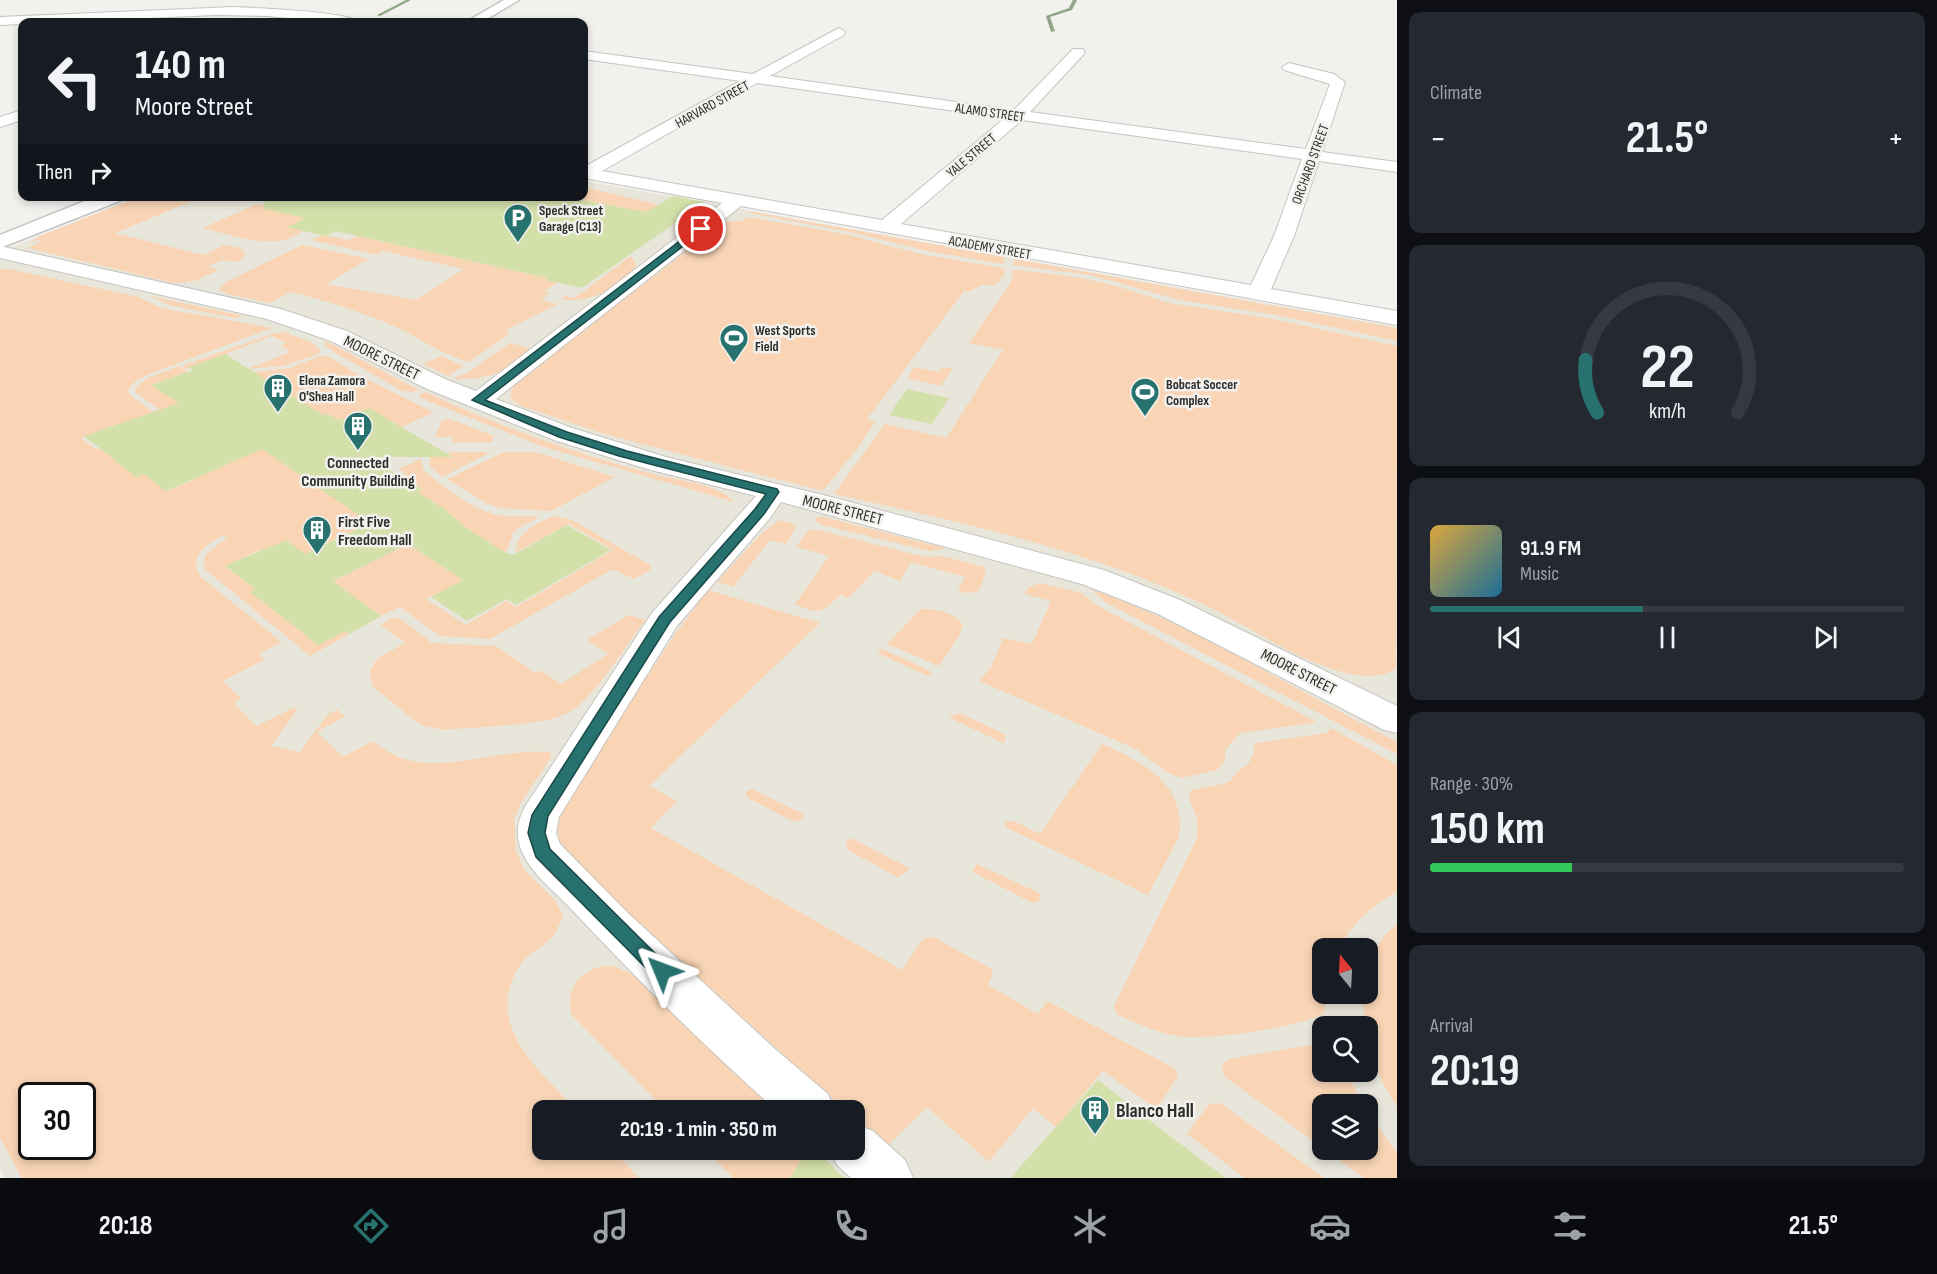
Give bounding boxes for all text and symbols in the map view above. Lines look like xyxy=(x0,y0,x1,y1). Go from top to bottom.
text: 140 m xyxy=(135,40,226,91)
icon: left xyxy=(36,42,114,120)
street label: HARVARD STREET xyxy=(672,77,753,132)
text: Climate xyxy=(1430,81,1482,105)
text: Moore Street xyxy=(135,91,253,123)
street label: ALAMO STREET xyxy=(953,99,1026,126)
text: 21.5° xyxy=(1626,111,1708,166)
text: − xyxy=(1430,119,1446,159)
text: + xyxy=(1888,119,1904,159)
street label: ORCHARD STREET xyxy=(1288,121,1333,207)
street label: YALE STREET xyxy=(943,129,1000,181)
icon: right xyxy=(84,156,117,189)
text: Then xyxy=(36,159,72,186)
parking icon: Speck Street Garage (C13) xyxy=(502,202,534,244)
place label: Speck Street Garage (C13) xyxy=(539,202,603,235)
pin xyxy=(675,203,726,254)
icon: arrive xyxy=(684,212,717,245)
street label: ACADEMY STREET xyxy=(947,232,1033,263)
sports icon: West Sports Field xyxy=(718,322,750,364)
place label: West Sports Field xyxy=(755,322,816,355)
text: 22 xyxy=(1640,331,1694,406)
street label: MOORE STREET xyxy=(340,332,423,385)
building icon: Elena Zamora O'Shea Hall xyxy=(262,372,294,414)
place label: Elena Zamora O'Shea Hall xyxy=(299,372,365,405)
sports icon: Bobcat Soccer Complex xyxy=(1129,376,1161,418)
place label: Bobcat Soccer Complex xyxy=(1166,376,1238,409)
text: km/h xyxy=(1648,399,1686,424)
building icon: Connected Community Building xyxy=(342,410,374,452)
place label: Connected Community Building xyxy=(301,454,415,491)
street label: MOORE STREET xyxy=(800,491,885,530)
place label: First Five Freedom Hall xyxy=(338,513,412,550)
building icon: First Five Freedom Hall xyxy=(301,514,333,556)
text: 91.9 FM xyxy=(1520,535,1581,562)
text: Music xyxy=(1520,562,1559,586)
icon: previous xyxy=(1493,621,1526,654)
icon: pause xyxy=(1651,621,1684,654)
icon: next xyxy=(1809,621,1842,654)
street label: MOORE STREET xyxy=(1257,645,1340,700)
text: Range · 30% xyxy=(1430,772,1513,796)
text: 150 km xyxy=(1430,802,1545,857)
north arrow xyxy=(1312,938,1378,1004)
map controls xyxy=(1312,938,1378,1160)
position arrow xyxy=(630,939,694,1003)
text: Arrival xyxy=(1430,1014,1473,1038)
button: search xyxy=(1312,1016,1378,1082)
text: 20:19 xyxy=(1430,1044,1520,1099)
speed limit sign: 30 xyxy=(18,1082,96,1160)
building icon: Blanco Hall xyxy=(1079,1094,1111,1136)
button: layers xyxy=(1312,1094,1378,1160)
place label: Blanco Hall xyxy=(1116,1099,1194,1123)
text: 20:19 · 1 min · 350 m xyxy=(620,1116,777,1143)
icon: directions xyxy=(350,1205,392,1247)
icon: music xyxy=(590,1205,632,1247)
icon: phone xyxy=(830,1205,872,1247)
icon: climate xyxy=(1069,1205,1111,1247)
icon: car xyxy=(1309,1205,1351,1247)
icon: filters xyxy=(1549,1205,1591,1247)
text: 20:18 xyxy=(99,1210,153,1242)
text: 21.5° xyxy=(1788,1210,1838,1242)

